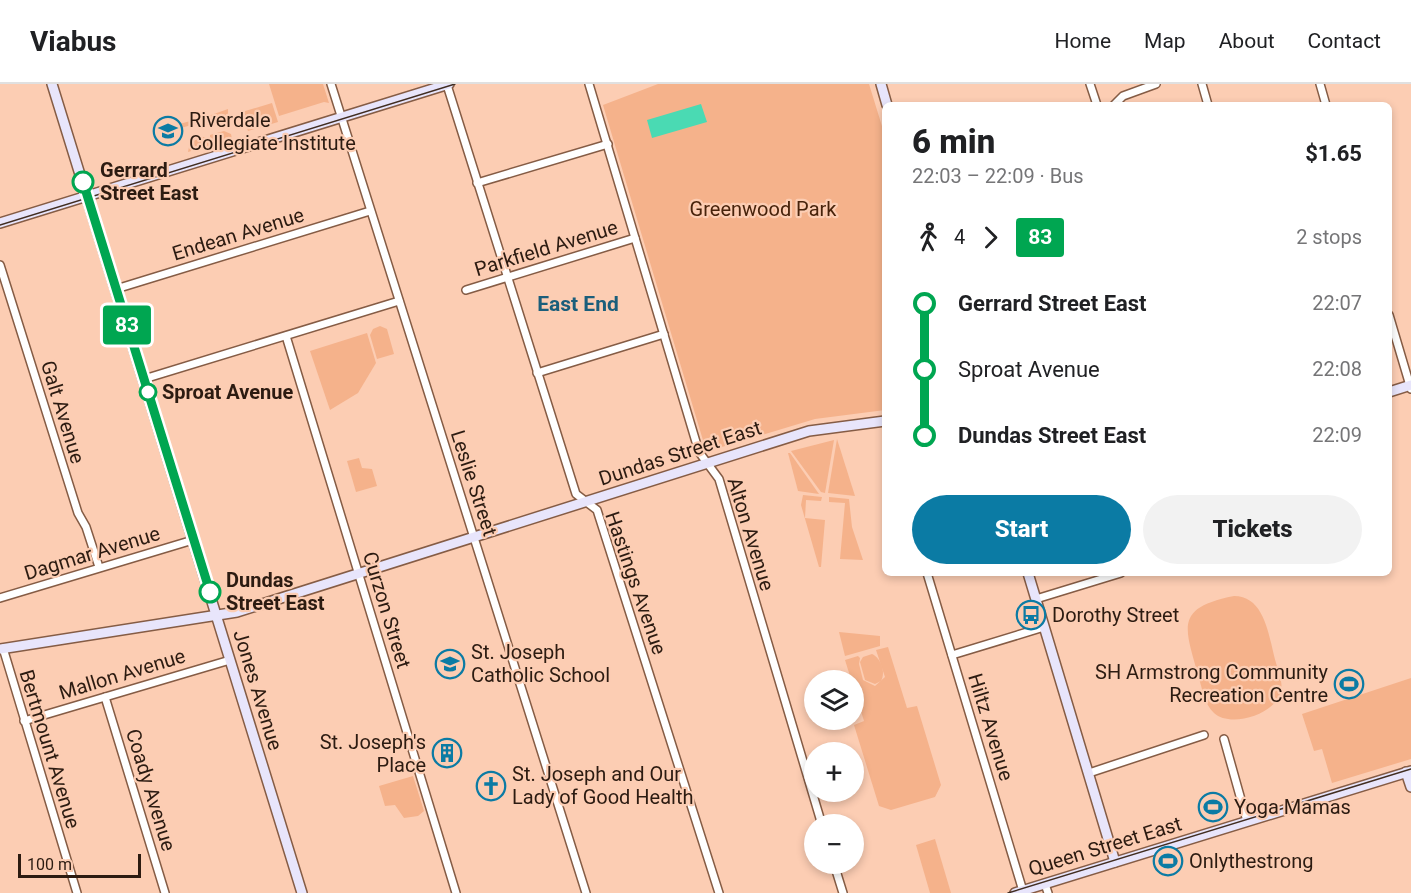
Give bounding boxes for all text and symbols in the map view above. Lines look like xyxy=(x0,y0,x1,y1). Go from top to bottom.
text: Viabus xyxy=(30,25,117,58)
text: Home xyxy=(1055,29,1111,53)
text: Map xyxy=(1144,29,1186,53)
text: About xyxy=(1219,29,1275,53)
text: Contact xyxy=(1308,29,1381,53)
place label: Riverdale Collegiate Institute xyxy=(189,108,356,155)
school or university icon: Riverdale Collegiate Institute xyxy=(152,115,184,147)
text: 6 min xyxy=(912,122,995,161)
text: $1.65 xyxy=(1305,141,1362,166)
place label: Gerrard Street East xyxy=(100,158,199,205)
text: 22:03 – 22:09 · Bus xyxy=(912,164,1084,188)
marker: Gerrard Street East xyxy=(72,171,94,193)
park label: Greenwood Park xyxy=(690,197,837,221)
street label: Endean Avenue xyxy=(169,203,307,265)
street label: Parkfield Avenue xyxy=(471,215,621,281)
icon: walk xyxy=(912,221,945,254)
icon: forward xyxy=(974,221,1007,254)
text: 4 xyxy=(954,225,965,249)
text: 83 xyxy=(1028,225,1052,249)
text: 2 stops xyxy=(1296,225,1362,249)
text: Gerrard Street East xyxy=(958,291,1147,316)
text: 22:07 xyxy=(1312,291,1362,315)
district label: East End xyxy=(537,292,619,316)
line badge: 83 xyxy=(100,306,154,344)
text: 83 xyxy=(115,313,139,337)
text: Sproat Avenue xyxy=(958,357,1100,382)
text: 22:08 xyxy=(1312,357,1362,381)
street label: Galt Avenue xyxy=(36,358,90,466)
place label: Sproat Avenue xyxy=(162,380,293,404)
marker: Sproat Avenue xyxy=(139,383,157,401)
street label: Dundas Street East xyxy=(596,415,764,491)
text: Dundas Street East xyxy=(958,423,1146,448)
text: 22:09 xyxy=(1312,423,1362,447)
street label: Leslie Street xyxy=(446,427,502,539)
street label: Alton Avenue xyxy=(722,475,780,593)
button: Start xyxy=(912,495,1131,564)
button: Tickets xyxy=(1143,495,1362,564)
street label: Hastings Avenue xyxy=(600,508,672,658)
street label: Dagmar Avenue xyxy=(21,521,163,585)
street label: Curzon Street xyxy=(358,549,416,671)
place label: Dundas Street East xyxy=(226,568,325,615)
marker: Dundas Street East xyxy=(199,581,221,603)
bus stop icon: Dorothy Street xyxy=(1015,599,1047,631)
place label: Dorothy Street xyxy=(1052,603,1179,627)
street label: Jones Avenue xyxy=(228,627,288,753)
place label: St. Joseph Catholic School xyxy=(471,640,610,687)
street label: Mallon Avenue xyxy=(56,643,188,705)
school or university icon: St. Joseph Catholic School xyxy=(434,648,466,680)
place label: SH Armstrong Community Recreation Centre xyxy=(1095,660,1329,707)
street label: Bertmount Avenue xyxy=(14,667,86,831)
sports icon: SH Armstrong Community Recreation Centre xyxy=(1333,668,1365,700)
map controls xyxy=(804,670,864,874)
button: layers xyxy=(804,670,864,730)
street label: Hiltz Avenue xyxy=(963,670,1019,784)
street label: Coady Avenue xyxy=(121,726,181,854)
place label: St. Joseph's Place xyxy=(320,730,426,777)
building icon: St. Joseph's Place xyxy=(431,737,463,769)
button: + xyxy=(804,742,864,802)
place label: St. Joseph and Our Lady of Good Health xyxy=(512,762,694,809)
church icon: St. Joseph and Our Lady of Good Health xyxy=(475,770,507,802)
sports icon: Yoga Mamas xyxy=(1197,791,1229,823)
place label: Yoga Mamas xyxy=(1234,795,1351,819)
street label: Queen Street East xyxy=(1026,811,1184,881)
button: − xyxy=(804,814,864,874)
sports icon: Onlythestrong xyxy=(1152,845,1184,877)
place label: Onlythestrong xyxy=(1189,849,1313,873)
scale bar xyxy=(18,851,141,878)
text: 100 m xyxy=(27,855,72,874)

